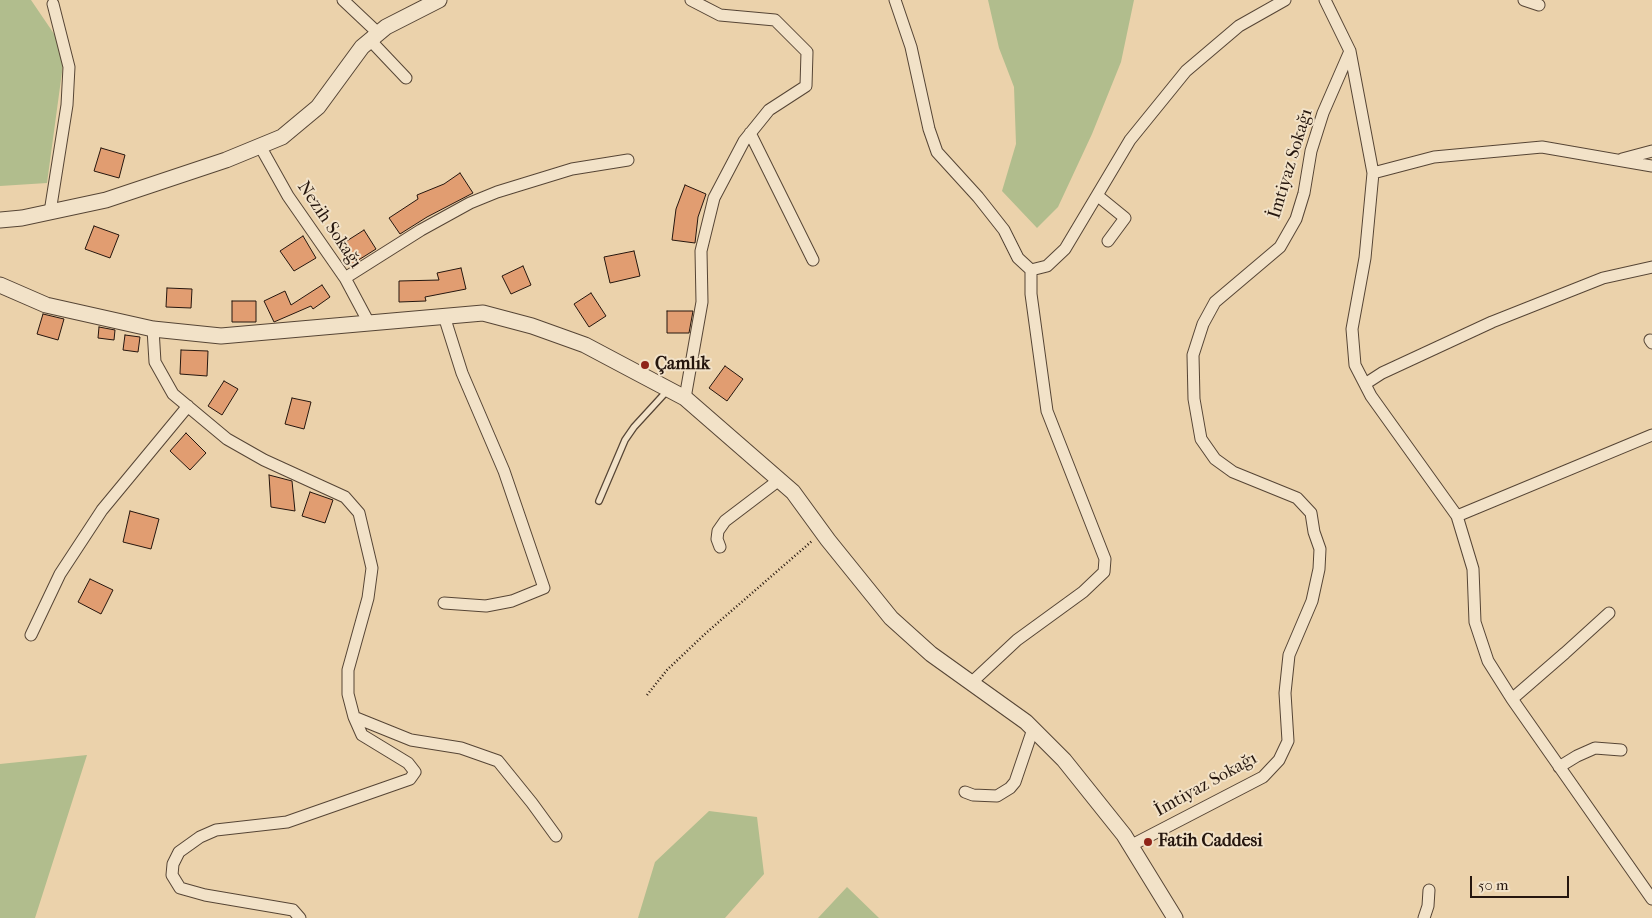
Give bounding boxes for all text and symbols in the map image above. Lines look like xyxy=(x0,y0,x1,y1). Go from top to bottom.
street label: İmtiyaz Sokağı xyxy=(1264,107,1318,221)
street label: Nezih Sokağı xyxy=(292,177,366,273)
place label: Çamlık xyxy=(655,354,710,376)
marker: Çamlık xyxy=(639,359,651,371)
street label: İmtiyaz Sokağı xyxy=(1151,748,1261,822)
place label: Fatih Caddesi xyxy=(1158,831,1262,853)
marker: Fatih Caddesi xyxy=(1142,836,1154,848)
scale bar xyxy=(1472,866,1571,898)
text: 50 m xyxy=(1478,876,1508,894)

